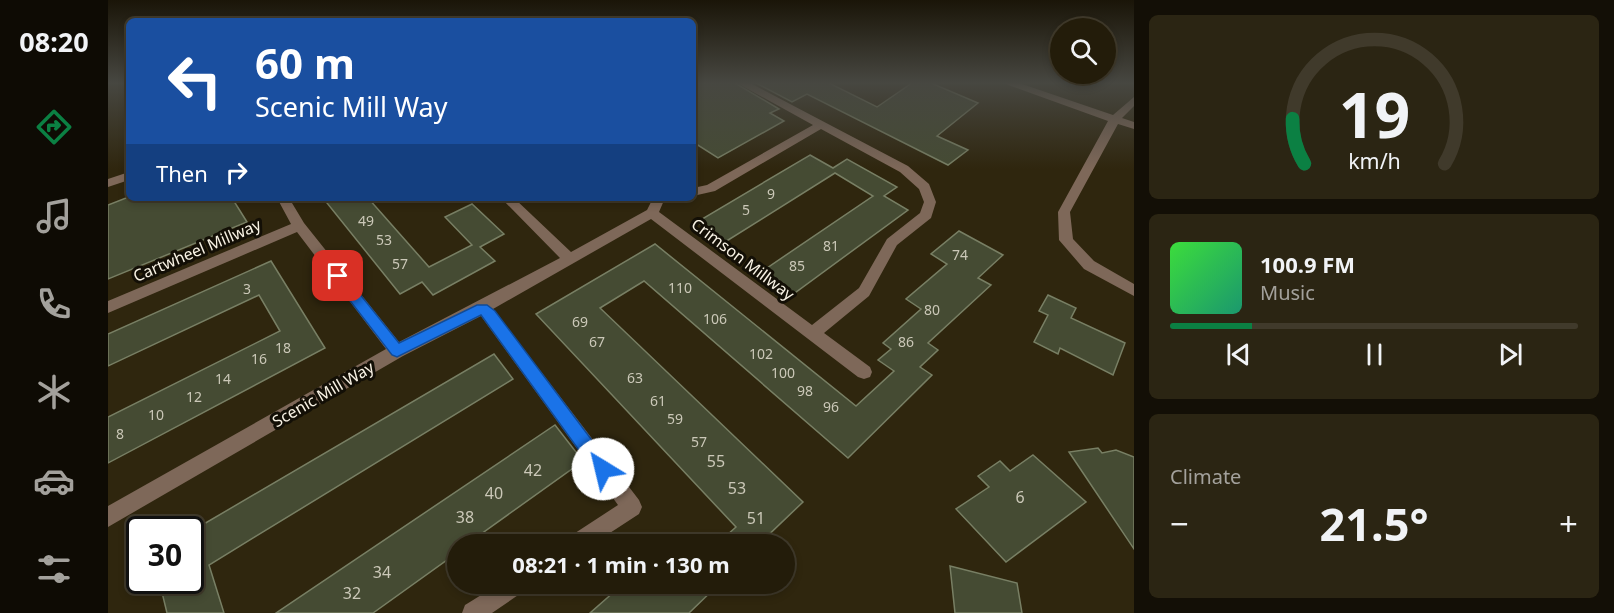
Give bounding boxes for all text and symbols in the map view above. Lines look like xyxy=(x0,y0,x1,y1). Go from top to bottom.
map controls xyxy=(1050,18,1116,84)
button: search xyxy=(1050,18,1116,84)
text: 08:20 xyxy=(19,23,89,60)
text: 60 m xyxy=(255,34,355,91)
icon: left xyxy=(156,42,234,120)
text: 19 xyxy=(1338,71,1410,156)
text: Scenic Mill Way xyxy=(255,88,448,125)
icon: directions xyxy=(33,106,75,148)
text: km/h xyxy=(1348,147,1400,176)
icon: right xyxy=(220,156,253,189)
text: Then xyxy=(156,158,208,188)
house number: 9 xyxy=(767,184,775,203)
icon: music xyxy=(33,195,75,237)
house number: 5 xyxy=(742,200,750,219)
house number: 49 xyxy=(358,211,374,230)
street label: Cartwheel Millway xyxy=(130,213,265,287)
street label: Crimson Millway xyxy=(687,213,800,306)
house number: 53 xyxy=(376,230,392,249)
house number: 81 xyxy=(823,236,839,255)
house number: 74 xyxy=(952,245,968,264)
text: 100.9 FM xyxy=(1260,249,1355,279)
pin xyxy=(312,250,363,301)
house number: 57 xyxy=(392,254,408,273)
house number: 85 xyxy=(789,256,805,275)
icon: arrive xyxy=(321,259,354,292)
house number: 110 xyxy=(668,278,692,297)
house number: 3 xyxy=(243,279,251,298)
text: Music xyxy=(1260,279,1315,306)
icon: phone xyxy=(33,283,75,325)
house number: 80 xyxy=(924,300,940,319)
house number: 106 xyxy=(703,309,727,328)
house number: 69 xyxy=(572,312,588,331)
house number: 67 xyxy=(589,332,605,351)
house number: 86 xyxy=(898,332,914,351)
house number: 18 xyxy=(275,338,291,357)
icon: previous xyxy=(1222,338,1255,371)
icon: pause xyxy=(1358,338,1391,371)
icon: next xyxy=(1494,338,1527,371)
house number: 102 xyxy=(749,344,773,363)
house number: 16 xyxy=(251,349,267,368)
street label: Scenic Mill Way xyxy=(268,356,379,432)
house number: 100 xyxy=(771,363,795,382)
house number: 63 xyxy=(627,368,643,387)
house number: 14 xyxy=(215,369,231,388)
icon: climate xyxy=(33,371,75,413)
house number: 98 xyxy=(797,381,813,400)
house number: 12 xyxy=(186,387,202,406)
house number: 61 xyxy=(650,391,666,410)
house number: 96 xyxy=(823,397,839,416)
house number: 10 xyxy=(148,405,164,424)
house number: 59 xyxy=(667,409,683,428)
house number: 8 xyxy=(116,424,124,443)
house number: 57 xyxy=(691,432,707,451)
position arrow xyxy=(571,437,635,501)
house number: 55 xyxy=(707,450,725,472)
house number: 42 xyxy=(524,459,542,481)
icon: car xyxy=(33,460,75,502)
text: Climate xyxy=(1170,463,1241,490)
house number: 53 xyxy=(728,477,746,499)
house number: 40 xyxy=(485,482,503,504)
house number: 6 xyxy=(1015,486,1025,508)
text: 21.5° xyxy=(1320,493,1428,554)
text: − xyxy=(1170,501,1189,546)
text: + xyxy=(1559,501,1578,546)
house number: 38 xyxy=(456,506,474,528)
house number: 51 xyxy=(747,507,765,529)
speed limit sign: 30 xyxy=(126,516,204,594)
icon: filters xyxy=(33,548,75,590)
text: 08:21 · 1 min · 130 m xyxy=(512,549,730,579)
house number: 34 xyxy=(373,561,391,583)
house number: 32 xyxy=(343,582,361,604)

